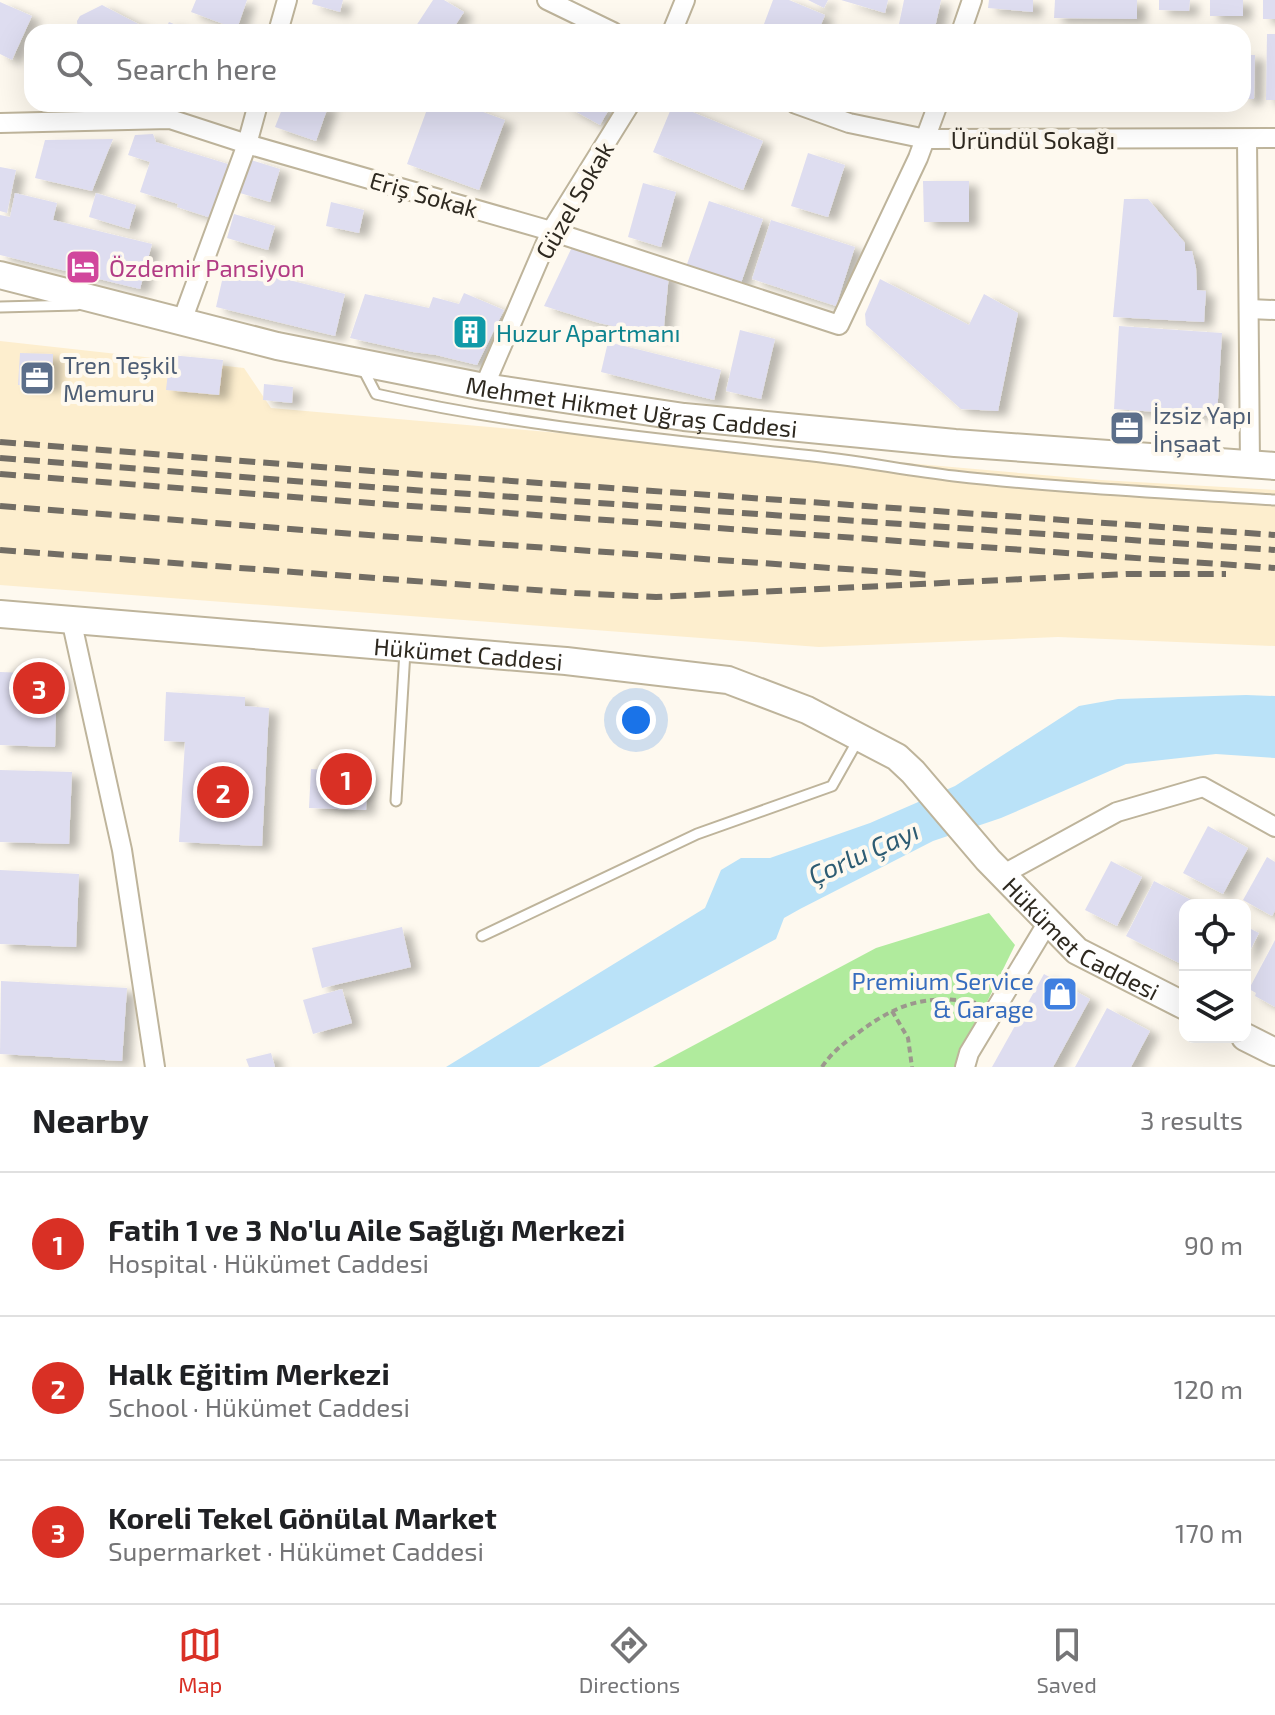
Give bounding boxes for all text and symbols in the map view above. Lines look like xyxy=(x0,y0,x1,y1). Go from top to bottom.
search box xyxy=(24,24,1251,112)
icon: search xyxy=(52,46,96,90)
text: Search here xyxy=(116,50,277,86)
street label: Üründül Sokağı xyxy=(951,125,1115,154)
street label: Güzel Sokak xyxy=(529,136,619,264)
street label: Eriş Sokak xyxy=(366,165,481,224)
hotel icon: Özdemir Pansiyon xyxy=(64,248,102,286)
place label: Özdemir Pansiyon xyxy=(109,253,305,282)
building icon: Huzur Apartmanı xyxy=(451,313,489,351)
place label: Huzur Apartmanı xyxy=(496,318,680,347)
place label: Tren Teşkil Memuru xyxy=(63,350,177,407)
office icon: Tren Teşkil Memuru xyxy=(18,359,56,397)
street label: Mehmet Hikmet Uğraş Caddesi xyxy=(464,369,799,442)
place label: İzsiz Yapı İnşaat xyxy=(1153,400,1252,458)
office icon: İzsiz Yapı İnşaat xyxy=(1108,409,1146,447)
street label: Hükümet Caddesi xyxy=(373,631,564,675)
pin: 3 xyxy=(13,658,65,718)
your location xyxy=(616,700,656,740)
pin: 1 xyxy=(320,749,372,809)
pin: 2 xyxy=(197,762,249,822)
water label: Çorlu Çayı xyxy=(803,814,924,892)
street label: Hükümet Caddesi xyxy=(998,870,1165,1005)
map controls xyxy=(1179,899,1251,1043)
button: locate xyxy=(1179,899,1251,971)
place label: Premium Service & Garage xyxy=(852,966,1034,1023)
button: layers xyxy=(1179,971,1251,1043)
shop icon: Premium Service & Garage xyxy=(1041,975,1079,1013)
text: Nearby xyxy=(32,1099,149,1140)
text: 3 results xyxy=(1140,1104,1243,1135)
text: Fatih 1 ve 3 No'lu Aile Sağlığı Merkezi xyxy=(108,1211,625,1247)
text: 1 xyxy=(52,1229,64,1260)
text: 90 m xyxy=(1184,1229,1243,1260)
text: Hospital · Hükümet Caddesi xyxy=(108,1247,429,1278)
text: Halk Eğitim Merkezi xyxy=(108,1355,390,1391)
text: 2 xyxy=(50,1373,66,1404)
text: 120 m xyxy=(1174,1373,1243,1404)
text: School · Hükümet Caddesi xyxy=(108,1391,410,1422)
text: Koreli Tekel Gönülal Market xyxy=(108,1499,497,1535)
text: 3 xyxy=(51,1517,65,1548)
text: 170 m xyxy=(1175,1517,1243,1548)
text: Supermarket · Hükümet Caddesi xyxy=(108,1535,484,1566)
tab: Map xyxy=(178,1623,222,1697)
tab: Directions xyxy=(579,1623,680,1697)
tab: Saved xyxy=(1036,1623,1097,1697)

